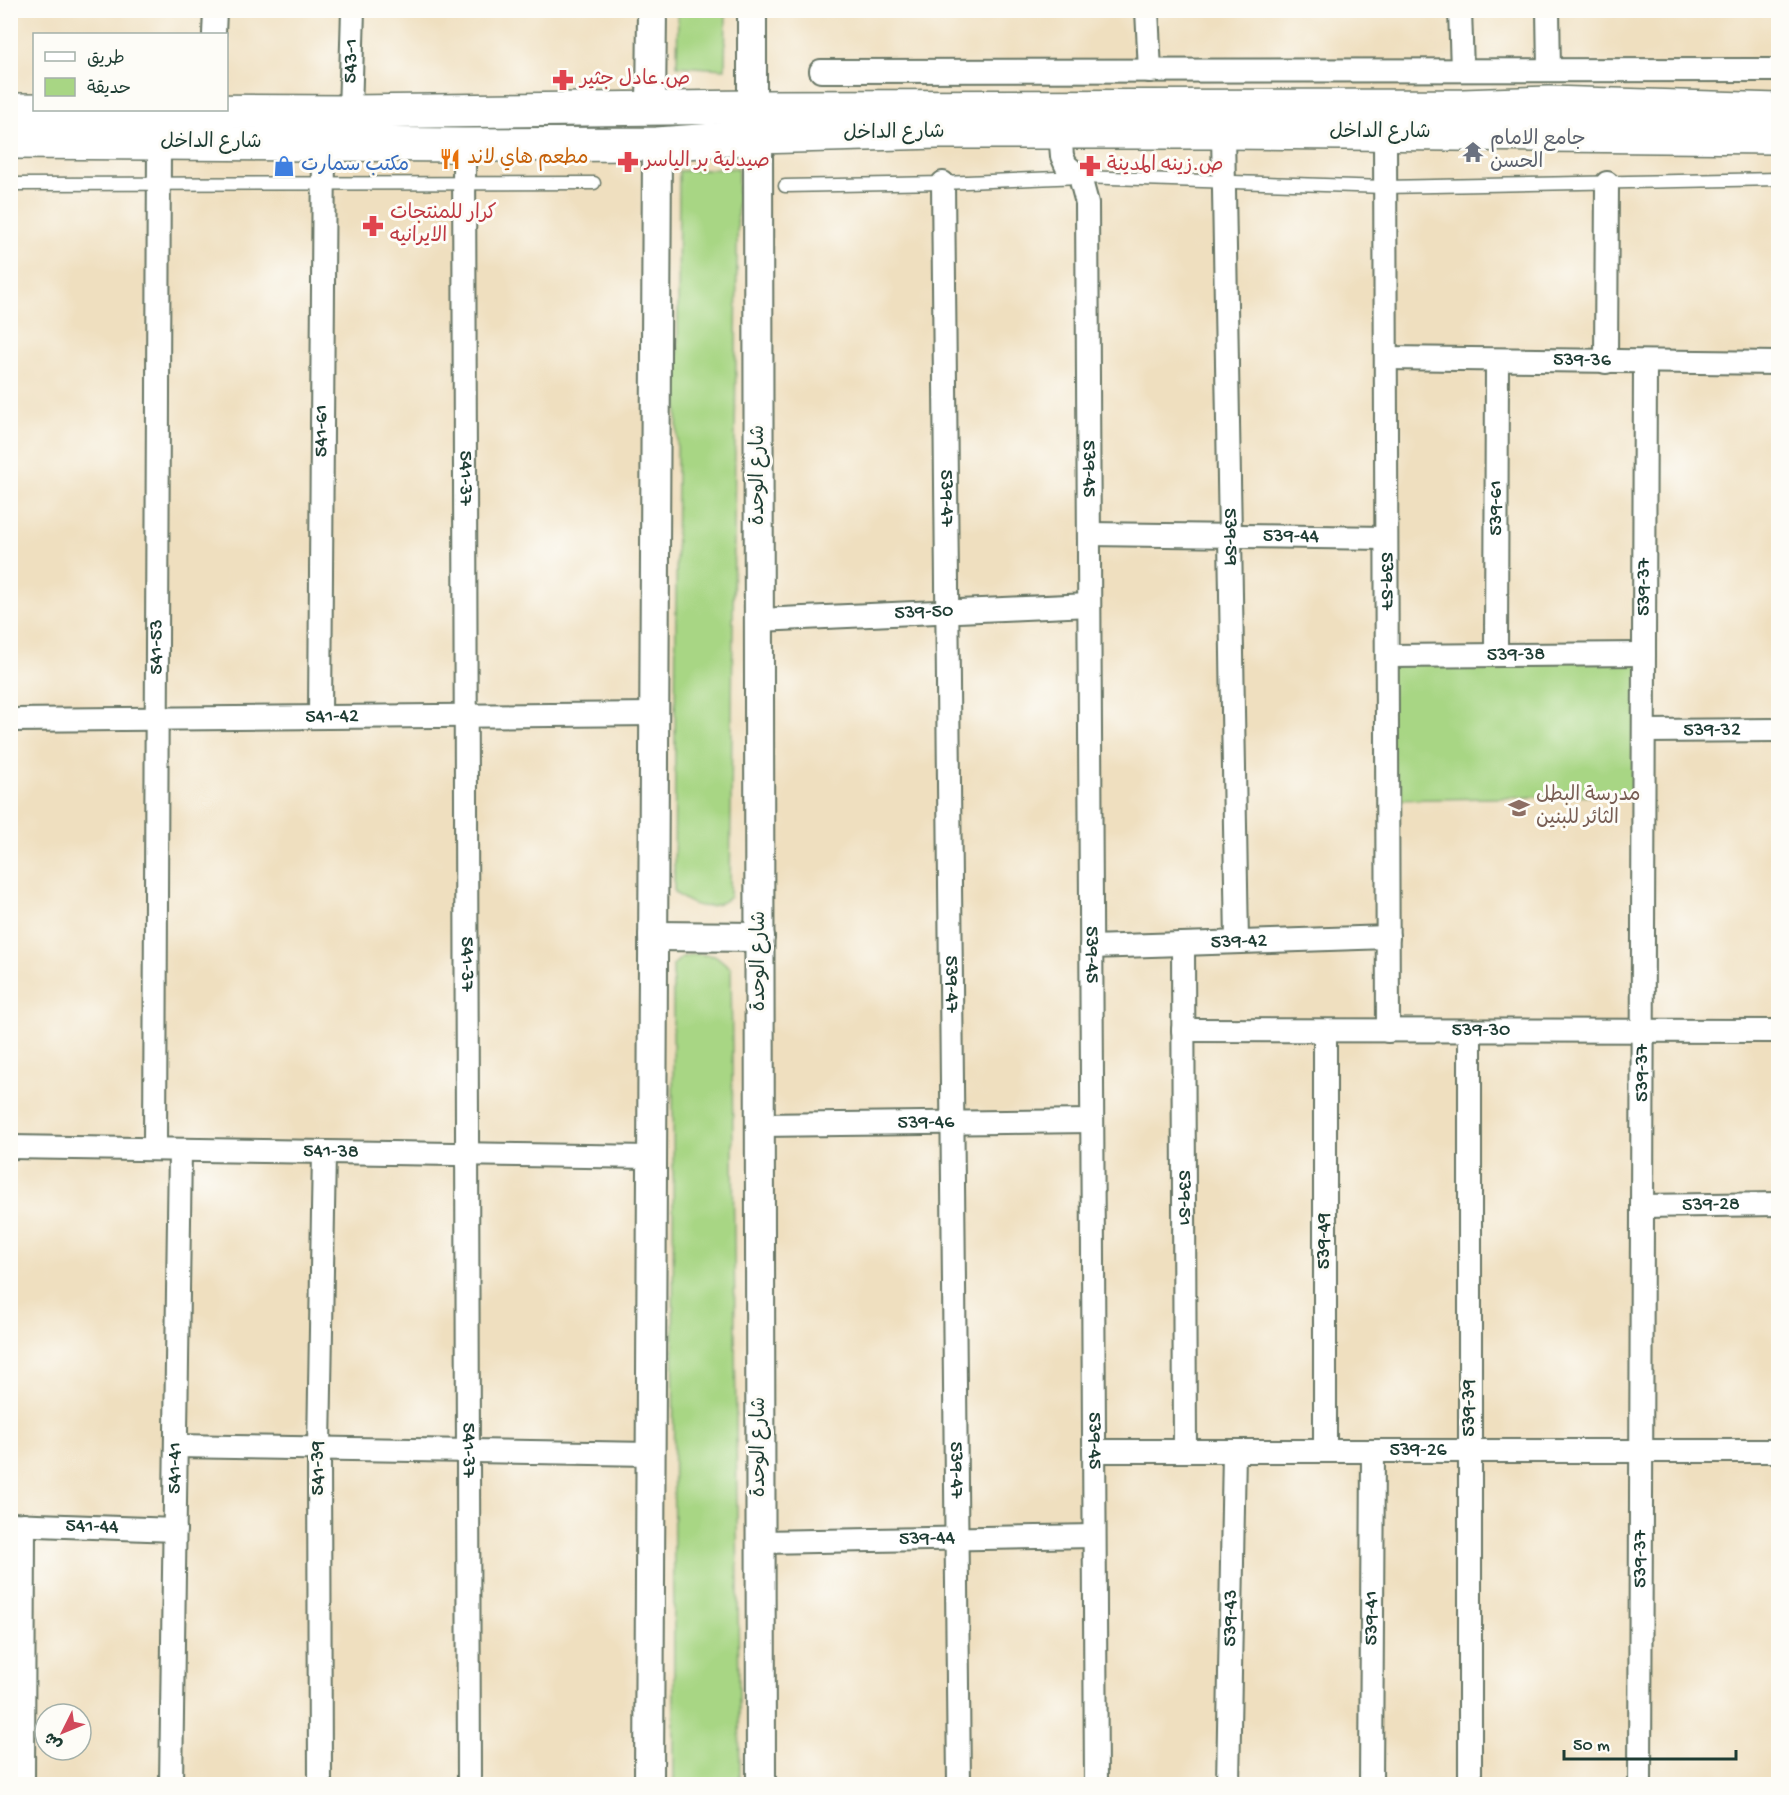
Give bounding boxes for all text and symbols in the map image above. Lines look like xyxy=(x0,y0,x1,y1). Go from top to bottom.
legend xyxy=(33,33,228,111)
street label: 543-1 xyxy=(339,38,364,84)
text: طريق xyxy=(87,49,125,70)
pharmacy icon: ص.عادل جثير xyxy=(551,68,575,92)
place label: ص.عادل جثير xyxy=(578,68,690,92)
text: حديقة xyxy=(87,79,131,100)
street label: شارع الداخل xyxy=(843,121,945,146)
street label: شارع الداخل xyxy=(1329,121,1431,145)
place label: جامع الامام الحسن xyxy=(1490,128,1586,175)
street label: شارع الداخل xyxy=(160,131,262,155)
temple icon: جامع الامام الحسن xyxy=(1461,140,1485,164)
restaurant icon: مطعم هاي لاند xyxy=(438,147,462,171)
place label: مطعم هاي لاند xyxy=(467,147,589,171)
pharmacy icon: صيدلية بر الياسر xyxy=(616,150,640,174)
place label: صيدلية بر الياسر xyxy=(643,150,770,174)
shop icon: مكتب سمارت xyxy=(272,154,296,178)
place label: مكتب سمارت xyxy=(301,154,409,178)
pharmacy icon: ص.زينه المدينة xyxy=(1078,154,1102,178)
place label: ص.زينه المدينة xyxy=(1107,154,1223,178)
place label: كرار للمنتجات الايرانيه xyxy=(390,202,497,249)
pharmacy icon: كرار للمنتجات الايرانيه xyxy=(361,214,385,238)
street label: 539-36 xyxy=(1553,349,1612,372)
street label: 541-61 xyxy=(310,405,334,457)
street label: شارع الوحدة xyxy=(747,425,771,525)
street label: 539-45 xyxy=(1077,440,1100,497)
street label: 541-37 xyxy=(453,450,477,506)
street label: 539-47 xyxy=(934,469,958,527)
street label: 539-61 xyxy=(1485,480,1508,536)
street label: 539-59 xyxy=(1218,508,1242,566)
street label: 539-44 xyxy=(1263,525,1320,549)
street label: 539-57 xyxy=(1375,552,1398,611)
street label: 539-37 xyxy=(1633,557,1656,616)
street label: 539-50 xyxy=(894,600,954,625)
street label: 541-53 xyxy=(145,619,169,675)
street label: 539-38 xyxy=(1487,643,1545,667)
street label: 541-42 xyxy=(305,705,359,729)
street label: 539-32 xyxy=(1683,719,1741,742)
place label: مدرسة البطل الثائر للبنين xyxy=(1536,784,1641,831)
school or university icon: مدرسة البطل الثائر للبنين xyxy=(1507,796,1531,820)
street label: شارع الوحدة xyxy=(748,911,772,1011)
street label: 539-45 xyxy=(1080,926,1103,983)
street label: 539-42 xyxy=(1210,930,1268,954)
street label: 541-37 xyxy=(455,936,478,992)
street label: 539-47 xyxy=(939,955,963,1013)
street label: 539-30 xyxy=(1451,1019,1511,1042)
street label: 539-37 xyxy=(1631,1043,1654,1102)
street label: 539-46 xyxy=(897,1111,955,1135)
street label: 541-38 xyxy=(303,1140,359,1164)
street label: 539-51 xyxy=(1172,1170,1196,1226)
street label: 539-28 xyxy=(1682,1193,1740,1217)
street label: 539-49 xyxy=(1314,1213,1337,1269)
street label: 539-39 xyxy=(1459,1379,1482,1437)
street label: شارع الوحدة xyxy=(748,1397,772,1497)
street label: 539-45 xyxy=(1082,1412,1106,1469)
street label: 541-37 xyxy=(456,1422,480,1478)
street label: 539-26 xyxy=(1389,1440,1447,1463)
street label: 541-39 xyxy=(308,1441,331,1495)
street label: 539-47 xyxy=(944,1441,968,1499)
street label: 541-41 xyxy=(164,1442,187,1494)
street label: 541-44 xyxy=(65,1515,120,1539)
street label: 539-44 xyxy=(899,1527,956,1551)
street label: 539-37 xyxy=(1629,1529,1652,1588)
street label: 539-43 xyxy=(1219,1589,1243,1647)
street label: 539-41 xyxy=(1360,1591,1384,1645)
north arrow xyxy=(33,1702,93,1762)
scale bar xyxy=(1564,1723,1736,1761)
text: ش xyxy=(42,1727,68,1753)
text: 50 m xyxy=(1573,1736,1610,1757)

